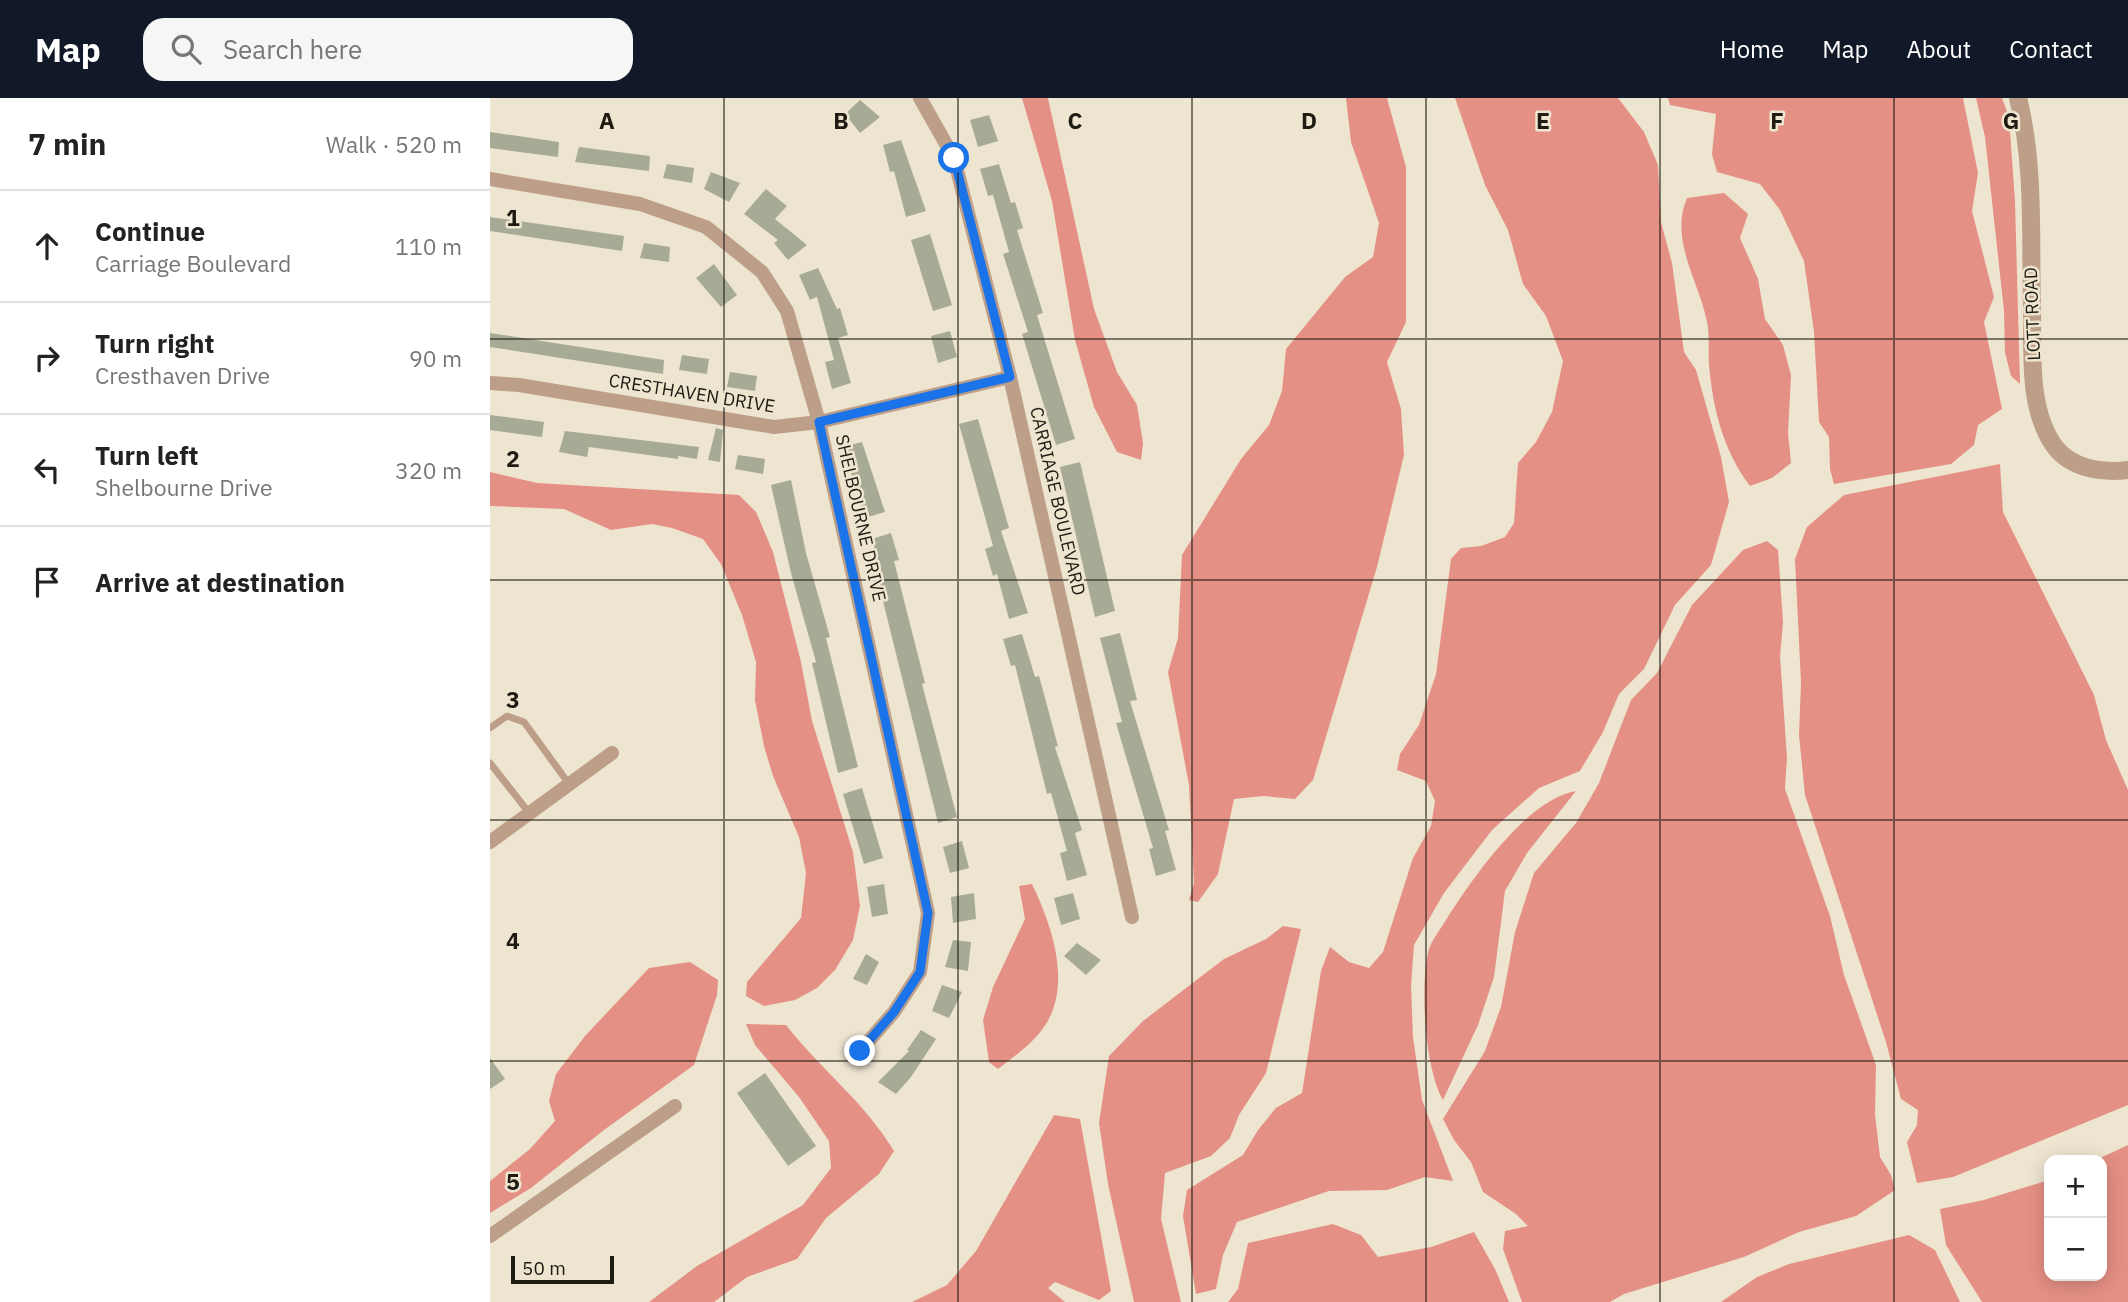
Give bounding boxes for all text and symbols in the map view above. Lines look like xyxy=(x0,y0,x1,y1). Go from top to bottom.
search box xyxy=(143,18,633,81)
text: Map xyxy=(35,28,101,71)
icon: search xyxy=(167,30,205,68)
text: Search here xyxy=(223,32,362,66)
text: Home xyxy=(1720,33,1784,65)
text: Map xyxy=(1822,33,1868,65)
text: About xyxy=(1906,33,1971,65)
text: Contact xyxy=(2009,33,2093,65)
text: A xyxy=(599,105,615,135)
text: B xyxy=(833,105,849,135)
text: C xyxy=(1068,105,1083,135)
text: D xyxy=(1301,105,1317,135)
text: E xyxy=(1536,105,1550,135)
text: F xyxy=(1770,105,1784,135)
text: G xyxy=(2003,105,2019,135)
text: 7 min xyxy=(28,124,106,163)
text: Walk · 520 m xyxy=(326,129,462,159)
route start xyxy=(938,142,969,173)
text: 1 xyxy=(506,202,520,232)
text: Continue xyxy=(95,214,205,248)
icon: ahead xyxy=(28,227,66,265)
text: 110 m xyxy=(395,231,462,261)
text: Carriage Boulevard xyxy=(95,248,291,278)
street label: LOTT ROAD xyxy=(2019,267,2045,361)
text: Turn right xyxy=(95,326,214,360)
icon: right xyxy=(28,339,66,377)
text: 90 m xyxy=(409,343,462,373)
text: Cresthaven Drive xyxy=(95,360,270,390)
street label: CRESTHAVEN DRIVE xyxy=(607,369,777,417)
street label: CARRIAGE BOULEVARD xyxy=(1025,404,1091,598)
street label: SHELBOURNE DRIVE xyxy=(831,432,891,604)
text: Turn left xyxy=(95,438,198,472)
text: 2 xyxy=(506,443,520,473)
icon: left xyxy=(28,451,66,489)
text: 320 m xyxy=(395,455,462,485)
text: Shelbourne Drive xyxy=(95,472,273,502)
icon: arrive xyxy=(28,563,66,601)
text: Arrive at destination xyxy=(95,565,345,599)
text: 3 xyxy=(506,684,520,714)
text: 4 xyxy=(506,925,520,955)
route end xyxy=(844,1035,875,1066)
map controls xyxy=(2044,1155,2107,1281)
button: + xyxy=(2044,1155,2107,1218)
text: 5 xyxy=(506,1166,520,1196)
button: − xyxy=(2044,1218,2107,1281)
scale bar xyxy=(511,1253,614,1285)
text: 50 m xyxy=(522,1256,566,1280)

